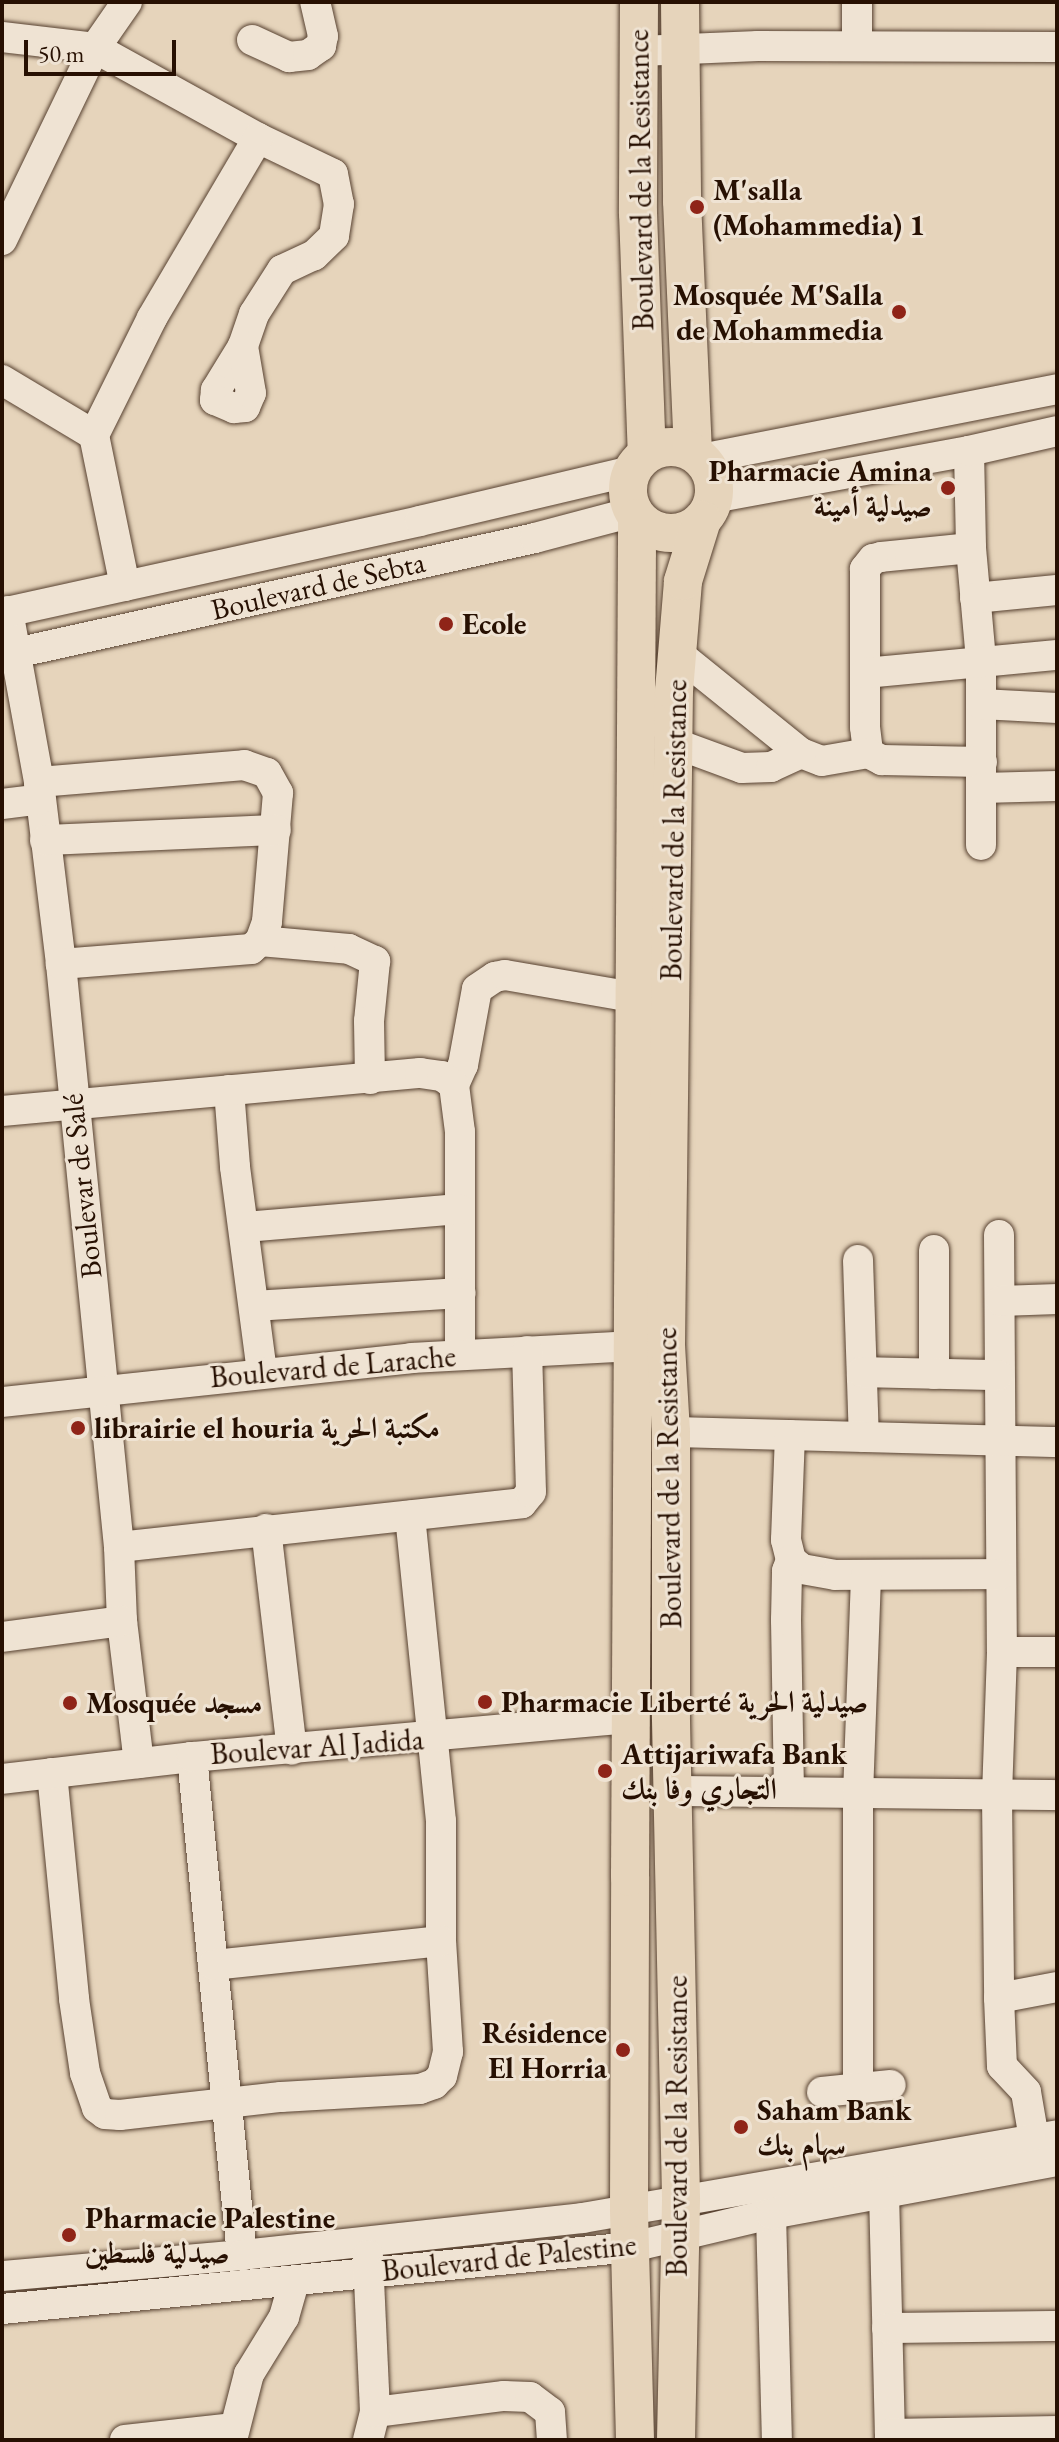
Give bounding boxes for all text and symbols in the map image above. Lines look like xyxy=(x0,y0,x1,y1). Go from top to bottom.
scale bar xyxy=(28,24,180,74)
street label: Boulevard de la Resistance xyxy=(620,29,662,331)
text: 50 m xyxy=(38,38,85,69)
place label: M'salla (Mohammedia) 1 xyxy=(713,172,925,242)
marker: M'salla (Mohammedia) 1 xyxy=(688,198,706,216)
place label: Mosquée M'Salla de Mohammedia xyxy=(673,277,883,348)
marker: Mosquée M'Salla de Mohammedia xyxy=(890,303,908,321)
place label: Pharmacie Amina صيدلية أمينة xyxy=(709,453,932,524)
marker: Pharmacie Amina صيدلية أمينة xyxy=(939,479,957,497)
street label: Boulevard de Sebta xyxy=(208,544,428,628)
place label: Ecole xyxy=(462,606,527,642)
marker: Ecole xyxy=(437,615,455,633)
street label: Boulevard de la Resistance xyxy=(653,679,695,981)
street label: Boulevar de Salé xyxy=(54,1092,110,1280)
street label: Boulevard de la Resistance xyxy=(648,1327,690,1629)
street label: Boulevard de Larache xyxy=(209,1338,457,1396)
place label: librairie el houria مكتبة الحرية xyxy=(94,1410,440,1446)
marker: librairie el houria مكتبة الحرية xyxy=(69,1419,87,1437)
place label: Pharmacie Liberté صيدلية الحرية xyxy=(501,1684,868,1720)
place label: Mosquée مسجد xyxy=(86,1685,262,1721)
marker: Pharmacie Liberté صيدلية الحرية xyxy=(476,1693,494,1711)
marker: Mosquée مسجد xyxy=(61,1694,79,1712)
street label: Boulevar Al Jadida xyxy=(209,1722,425,1772)
place label: Attijariwafa Bank التجاري وفا بنك xyxy=(621,1736,847,1806)
marker: Attijariwafa Bank التجاري وفا بنك xyxy=(596,1762,614,1780)
street label: Boulevard de la Resistance xyxy=(659,1975,695,2277)
place label: Résidence El Horria xyxy=(482,2015,607,2086)
marker: Résidence El Horria xyxy=(614,2041,632,2059)
place label: Saham Bank سهام بنك xyxy=(757,2092,911,2162)
marker: Saham Bank سهام بنك xyxy=(732,2118,750,2136)
place label: Pharmacie Palestine صيدلية فلسطين xyxy=(85,2200,335,2270)
marker: Pharmacie Palestine صيدلية فلسطين xyxy=(60,2226,78,2244)
street label: Boulevard de Palestine xyxy=(380,2227,638,2289)

